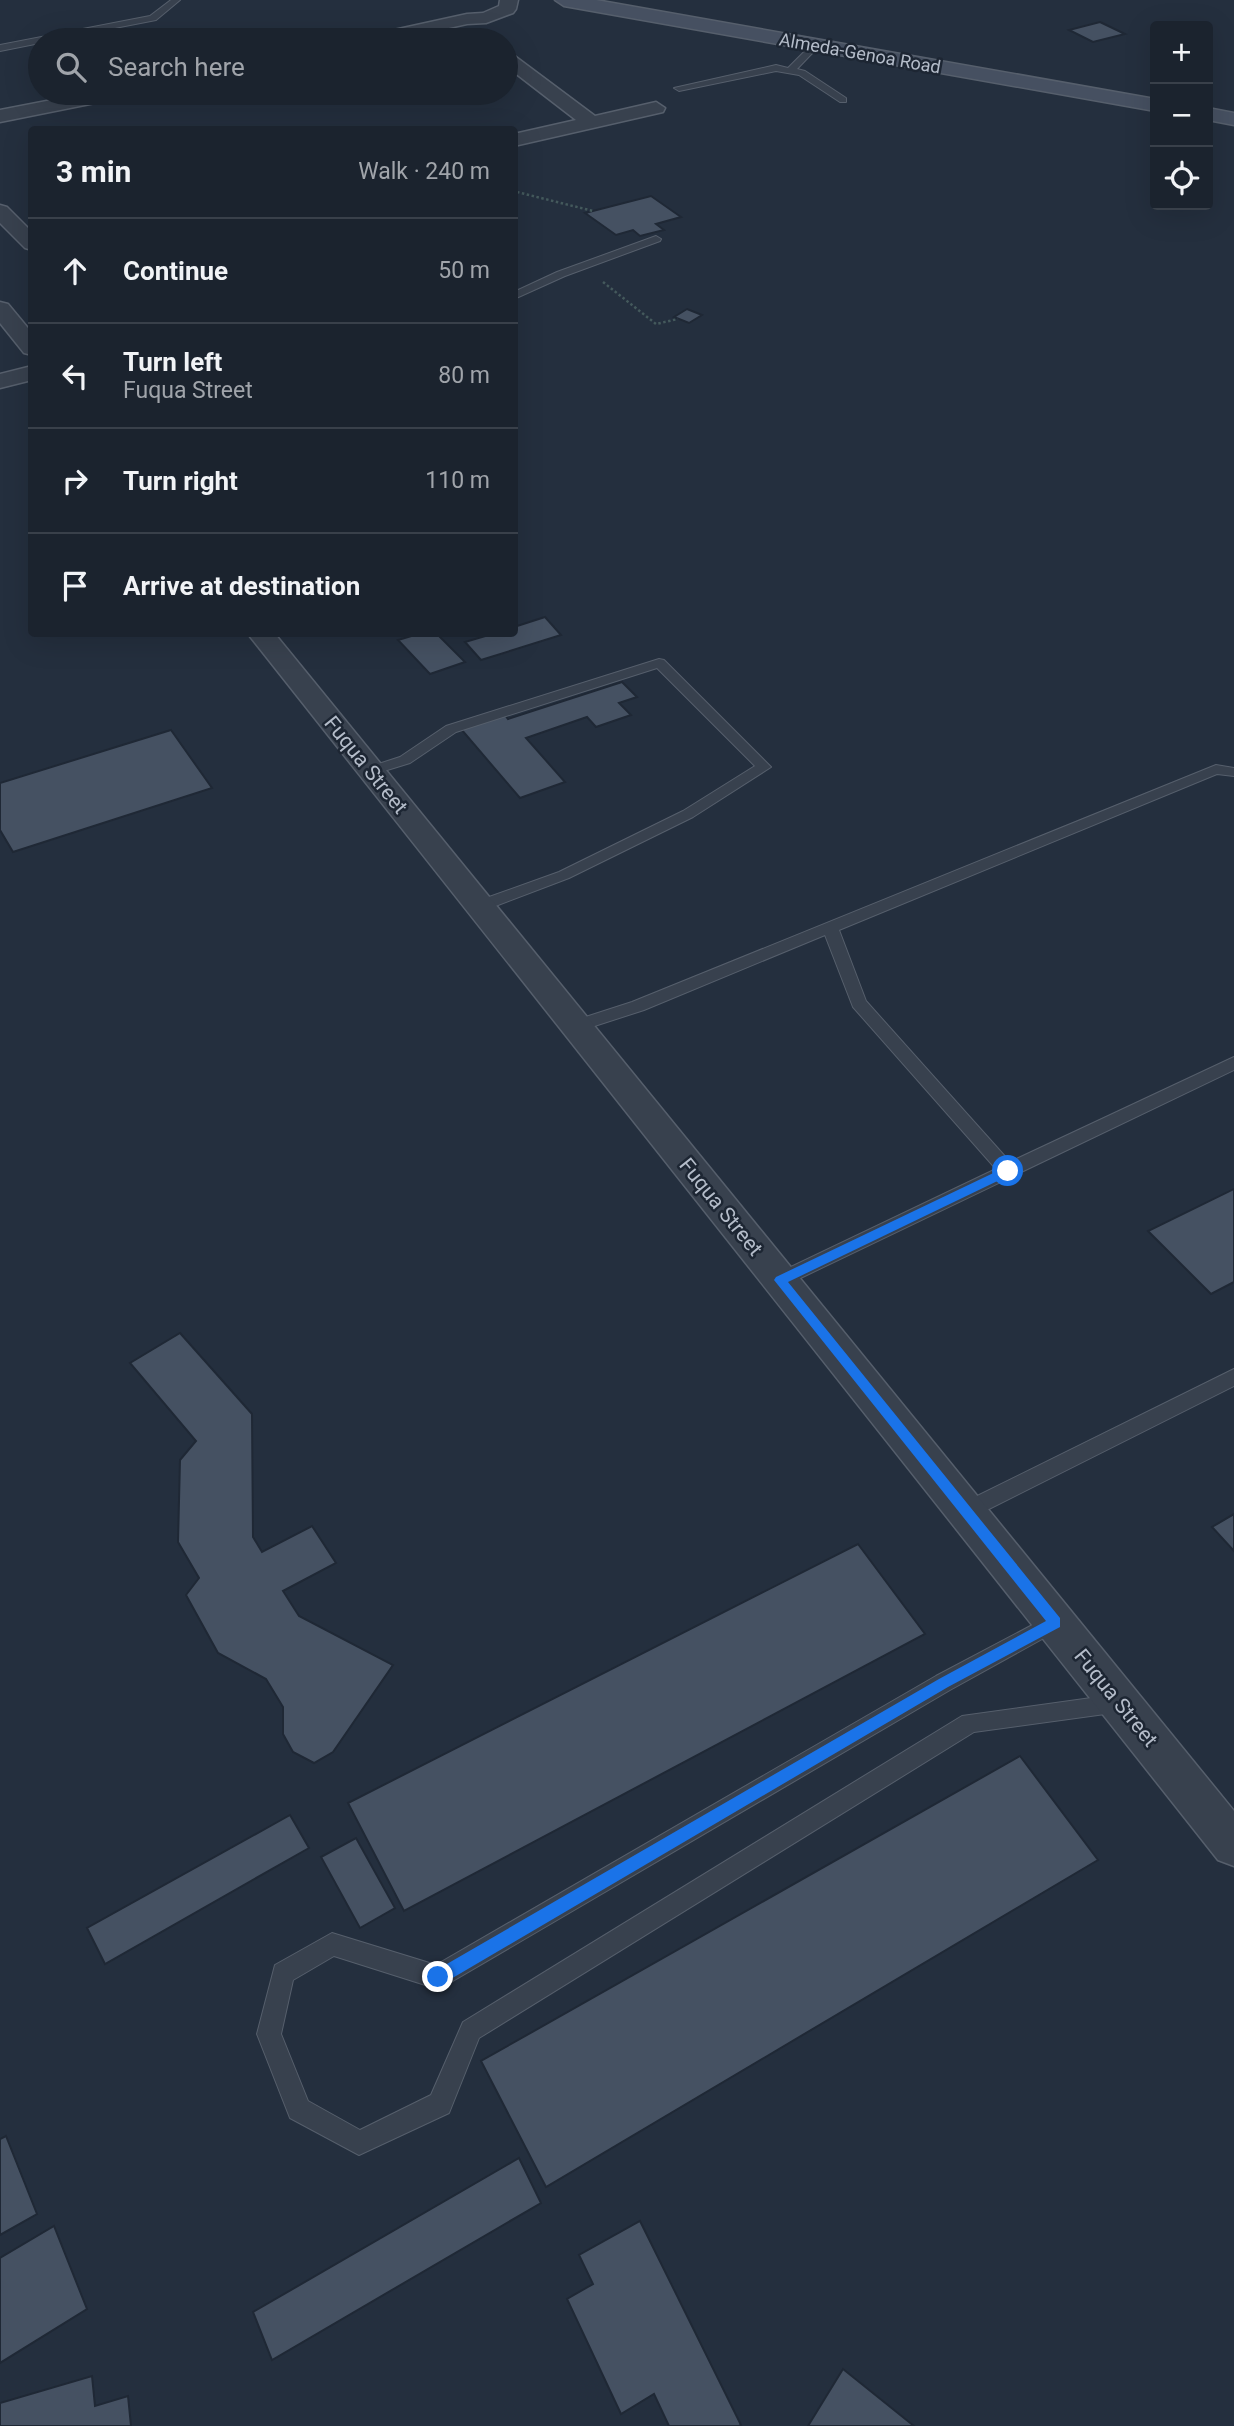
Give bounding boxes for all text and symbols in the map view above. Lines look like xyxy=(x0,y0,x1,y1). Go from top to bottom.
map controls xyxy=(1150,21,1213,210)
button: + xyxy=(1150,21,1213,84)
search box xyxy=(28,28,518,105)
street label: Almeda-Genoa Road xyxy=(777,28,943,78)
icon: search xyxy=(52,48,90,86)
text: Search here xyxy=(108,52,245,82)
button: − xyxy=(1150,84,1213,147)
button: locate xyxy=(1150,147,1213,210)
text: 3 min xyxy=(56,154,131,189)
text: Walk · 240 m xyxy=(358,158,490,185)
icon: ahead xyxy=(56,252,94,290)
text: Continue xyxy=(123,256,228,286)
text: 50 m xyxy=(438,257,490,284)
text: Turn left xyxy=(123,347,222,377)
icon: left xyxy=(56,357,94,395)
text: 80 m xyxy=(438,362,490,389)
text: Fuqua Street xyxy=(123,377,253,404)
icon: right xyxy=(56,462,94,500)
text: Turn right xyxy=(123,466,238,496)
text: 110 m xyxy=(425,467,490,494)
icon: arrive xyxy=(56,567,94,605)
text: Arrive at destination xyxy=(123,571,360,601)
street label: Fuqua Street xyxy=(319,711,413,819)
street label: Fuqua Street xyxy=(674,1153,768,1261)
route start xyxy=(992,1155,1023,1186)
street label: Fuqua Street xyxy=(1069,1644,1163,1752)
route end xyxy=(422,1961,453,1992)

